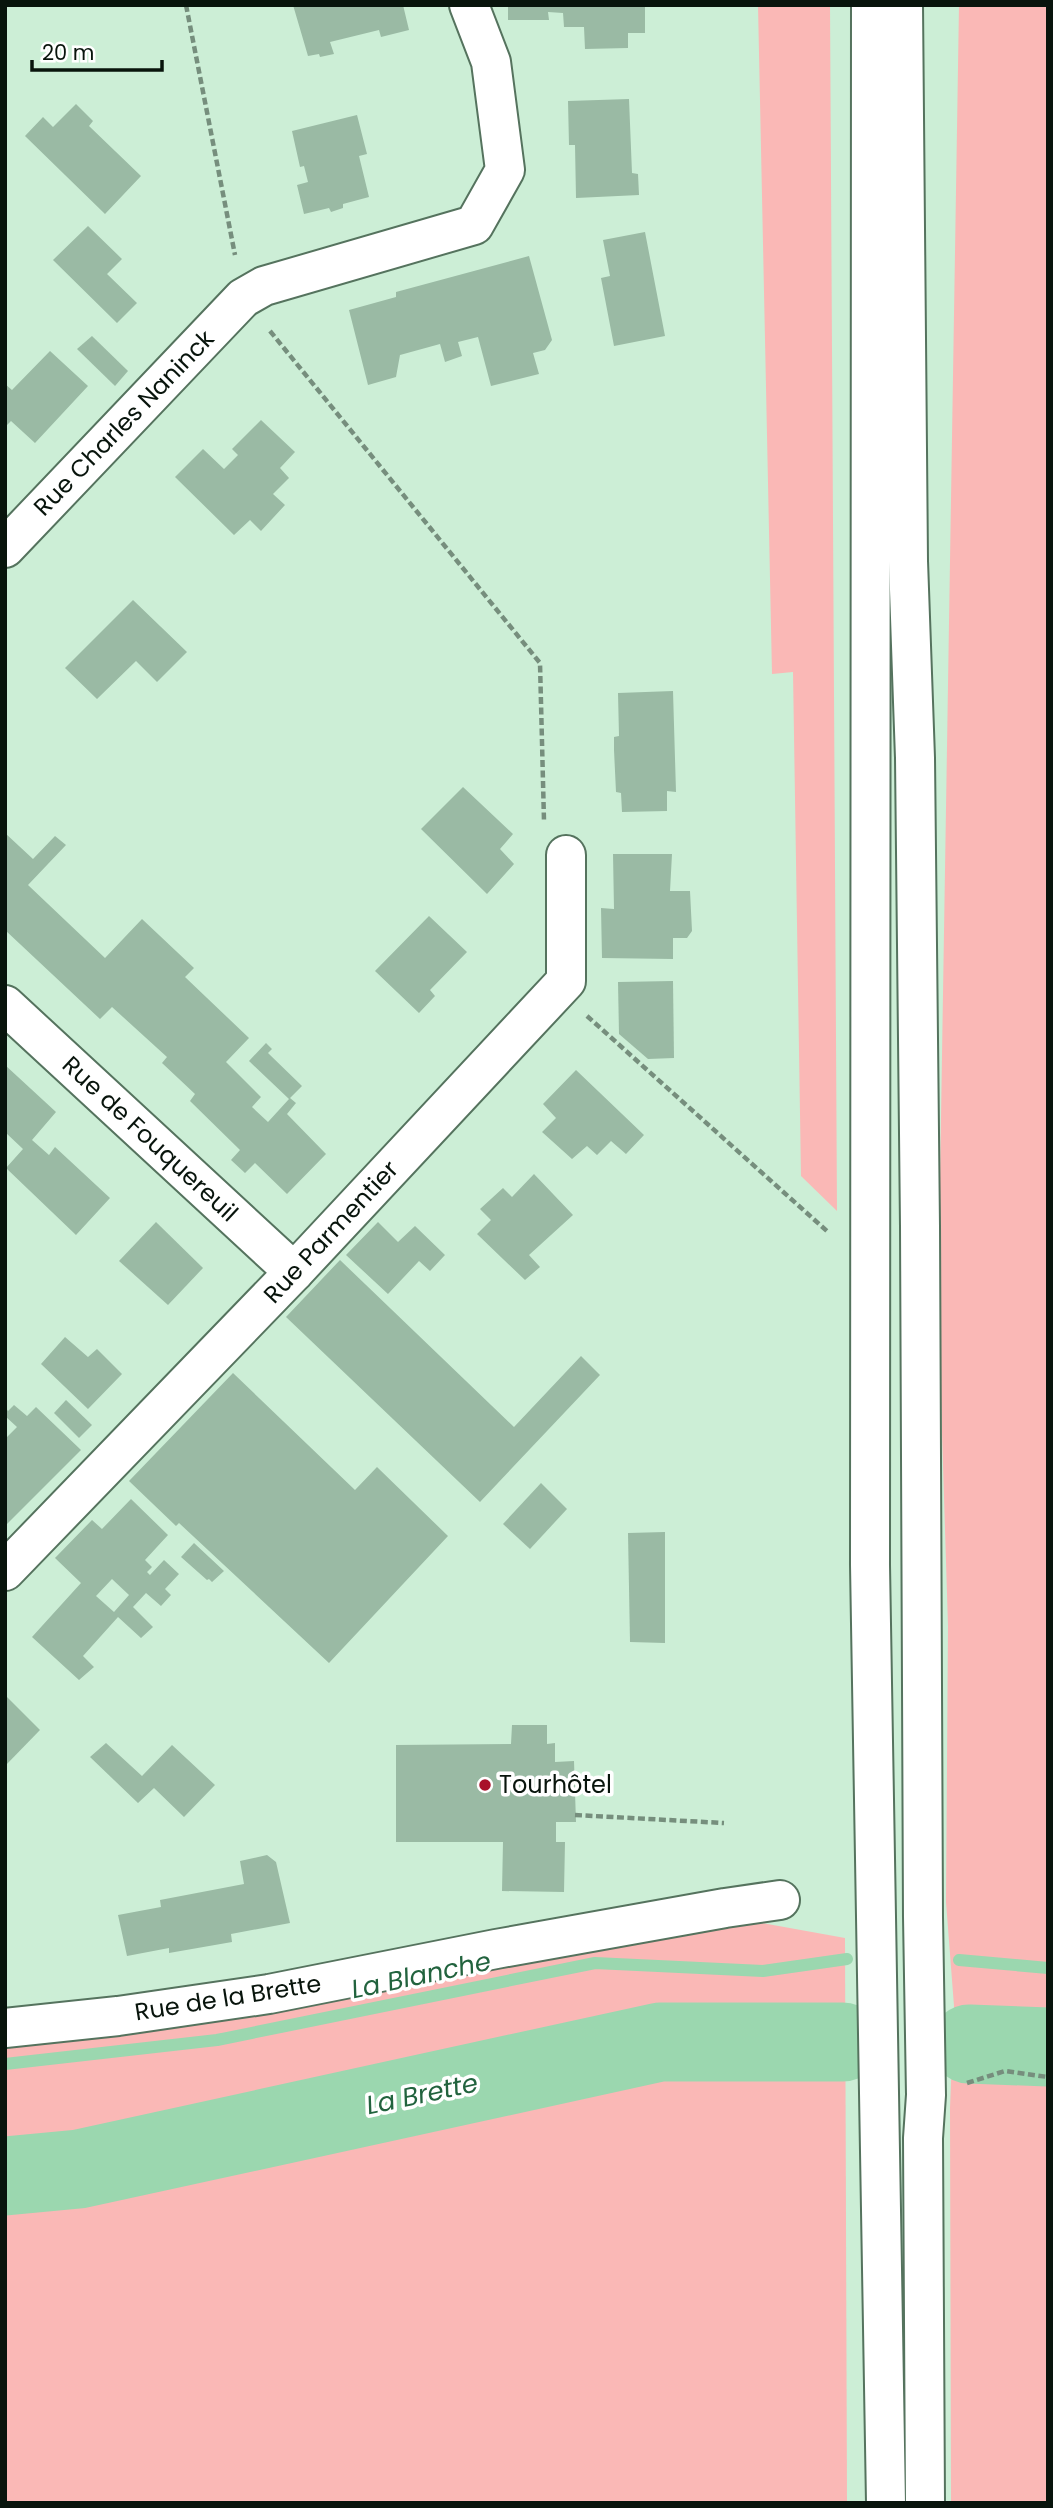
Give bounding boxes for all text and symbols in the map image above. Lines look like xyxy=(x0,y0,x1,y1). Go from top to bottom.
scale bar xyxy=(32,28,161,72)
text: 20 m xyxy=(42,38,95,67)
street label: Rue Charles Naninck xyxy=(26,322,222,523)
street label: Rue de Fouquereuil xyxy=(55,1048,245,1229)
street label: Rue Parmentier xyxy=(256,1153,405,1310)
place label: Tourhôtel xyxy=(499,1768,612,1801)
marker: Tourhôtel xyxy=(477,1777,493,1793)
water label: La Blanche xyxy=(348,1943,494,2007)
street label: Rue de la Brette xyxy=(132,1966,323,2029)
water label: La Brette xyxy=(363,2065,481,2123)

